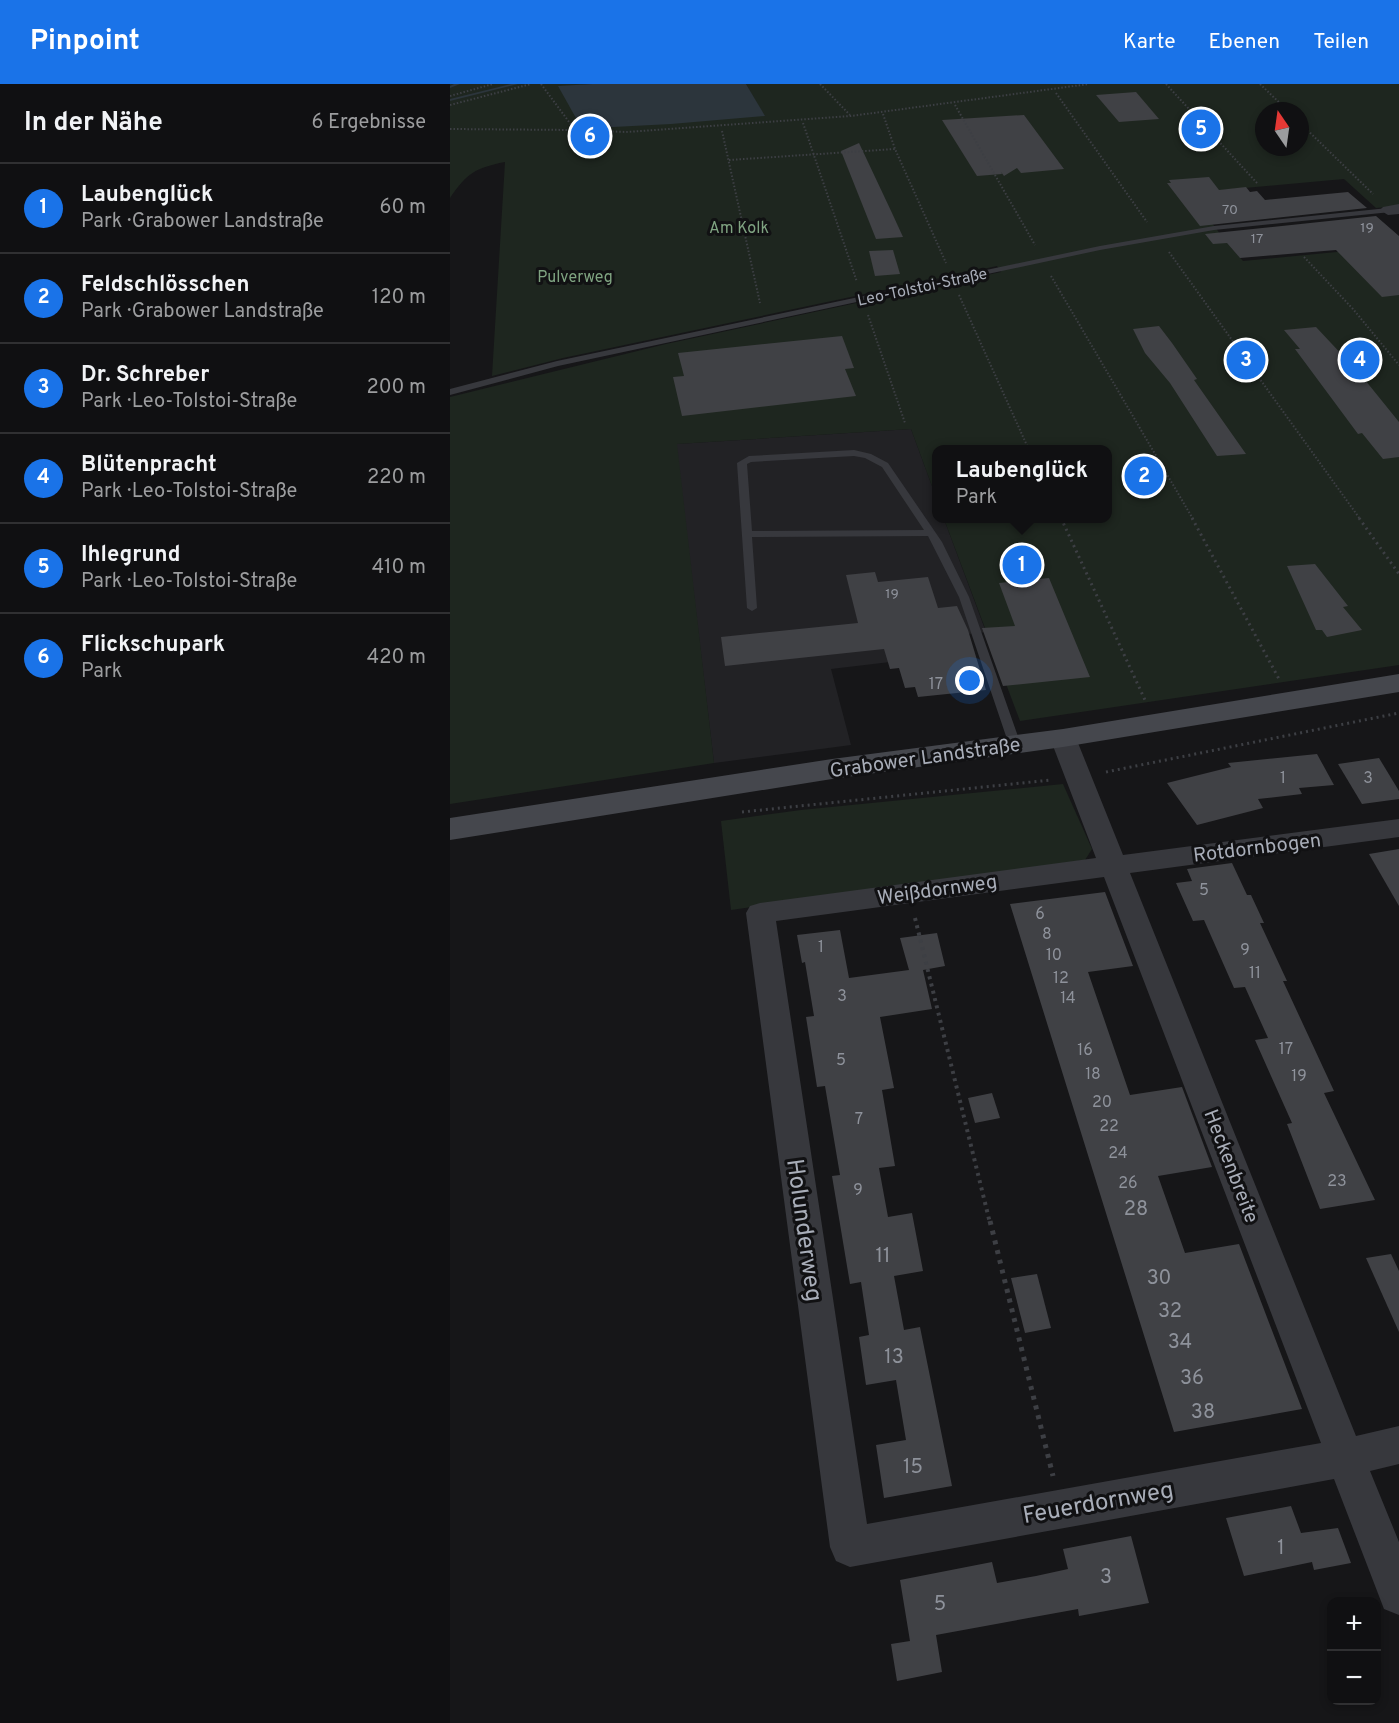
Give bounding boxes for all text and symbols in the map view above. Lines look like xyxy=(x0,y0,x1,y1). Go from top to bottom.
text: Pinpoint xyxy=(30,24,140,60)
text: Karte xyxy=(1123,29,1175,56)
text: Ebenen xyxy=(1208,29,1280,56)
text: Teilen xyxy=(1313,29,1369,56)
north arrow xyxy=(1255,102,1309,156)
pin: 5 xyxy=(1182,106,1221,152)
text: In der Nähe xyxy=(24,107,163,140)
text: 6 Ergebnisse xyxy=(311,110,426,136)
pin: 6 xyxy=(570,113,610,158)
text: Laubenglück xyxy=(81,182,213,209)
text: 1 xyxy=(40,195,48,221)
text: 60 m xyxy=(380,195,426,221)
house number: 70 xyxy=(1222,202,1238,219)
text: Park · Grabower Landstraße xyxy=(81,209,324,235)
park label: Am Kolk xyxy=(709,219,769,239)
house number: 19 xyxy=(1360,220,1374,237)
house number: 17 xyxy=(1251,231,1263,248)
street label: Leo-Tolstoi-Straße xyxy=(856,264,989,312)
park label: Pulverweg xyxy=(537,268,613,288)
text: Feldschlösschen xyxy=(81,272,249,299)
text: 2 xyxy=(37,285,50,311)
text: 120 m xyxy=(372,285,426,311)
text: Park · Grabower Landstraße xyxy=(81,299,324,325)
pin: 3 xyxy=(1226,338,1266,382)
pin: 4 xyxy=(1340,338,1380,382)
text: Dr. Schreber xyxy=(81,362,209,389)
text: 3 xyxy=(38,375,50,401)
text: 200 m xyxy=(367,375,426,401)
text: Park · Leo-Tolstoi-Straße xyxy=(81,389,297,415)
popup xyxy=(932,445,1112,523)
text: Blütenpracht xyxy=(81,452,217,479)
pin: 2 xyxy=(1124,454,1164,498)
text: Laubenglück xyxy=(956,458,1088,485)
text: 4 xyxy=(37,465,50,491)
text: 220 m xyxy=(367,465,426,491)
text: Park · Leo-Tolstoi-Straße xyxy=(81,479,297,505)
text: Park xyxy=(956,485,997,511)
text: Ihlegrund xyxy=(81,542,180,569)
pin: 1 xyxy=(1002,542,1042,588)
text: 5 xyxy=(37,555,50,581)
text: 410 m xyxy=(372,555,426,581)
text: Park · Leo-Tolstoi-Straße xyxy=(81,569,297,595)
house number: 19 xyxy=(885,586,899,603)
text: Flickschupark xyxy=(81,632,225,659)
text: 6 xyxy=(37,645,50,671)
text: 420 m xyxy=(367,645,426,671)
text: Park xyxy=(81,659,122,685)
your location xyxy=(955,666,984,695)
house number: 17 xyxy=(929,675,943,695)
street label: Grabower Landstraße xyxy=(828,733,1022,785)
house number: 1 xyxy=(1280,769,1286,789)
house number: 3 xyxy=(1363,769,1373,789)
street label: Rotdornbogen xyxy=(1192,828,1323,870)
street label: Weißdornweg xyxy=(876,870,999,912)
house number: 5 xyxy=(1199,881,1209,901)
house number: 6 xyxy=(1035,905,1045,925)
house number: 8 xyxy=(1042,925,1052,945)
house number: 1 xyxy=(818,938,824,958)
house number: 9 xyxy=(1240,941,1250,961)
house number: 10 xyxy=(1046,946,1062,966)
house number: 11 xyxy=(1249,964,1261,984)
house number: 12 xyxy=(1053,969,1069,989)
house number: 3 xyxy=(837,987,847,1007)
house number: 14 xyxy=(1060,989,1076,1009)
house number: 17 xyxy=(1279,1040,1293,1060)
house number: 16 xyxy=(1077,1041,1093,1061)
house number: 5 xyxy=(836,1051,846,1071)
house number: 18 xyxy=(1085,1065,1101,1085)
house number: 19 xyxy=(1291,1067,1307,1087)
house number: 20 xyxy=(1092,1093,1112,1113)
street label: Heckenbreite xyxy=(1197,1106,1264,1227)
house number: 7 xyxy=(855,1110,863,1130)
house number: 22 xyxy=(1099,1117,1119,1137)
house number: 24 xyxy=(1108,1144,1128,1164)
street label: Holunderweg xyxy=(778,1157,828,1304)
house number: 23 xyxy=(1327,1172,1347,1192)
house number: 26 xyxy=(1118,1174,1138,1194)
house number: 9 xyxy=(853,1181,863,1201)
house number: 28 xyxy=(1124,1197,1148,1223)
house number: 11 xyxy=(876,1244,890,1270)
house number: 30 xyxy=(1147,1266,1171,1292)
house number: 32 xyxy=(1158,1299,1182,1325)
house number: 34 xyxy=(1168,1330,1192,1356)
house number: 13 xyxy=(884,1345,904,1371)
house number: 36 xyxy=(1180,1366,1204,1392)
house number: 38 xyxy=(1191,1400,1215,1426)
house number: 15 xyxy=(903,1455,923,1481)
street label: Feuerdornweg xyxy=(1021,1476,1176,1532)
house number: 1 xyxy=(1277,1536,1285,1562)
house number: 3 xyxy=(1100,1565,1112,1591)
house number: 5 xyxy=(934,1592,946,1618)
map controls xyxy=(1327,1597,1381,1705)
button: + xyxy=(1327,1597,1381,1651)
button: − xyxy=(1327,1651,1381,1705)

